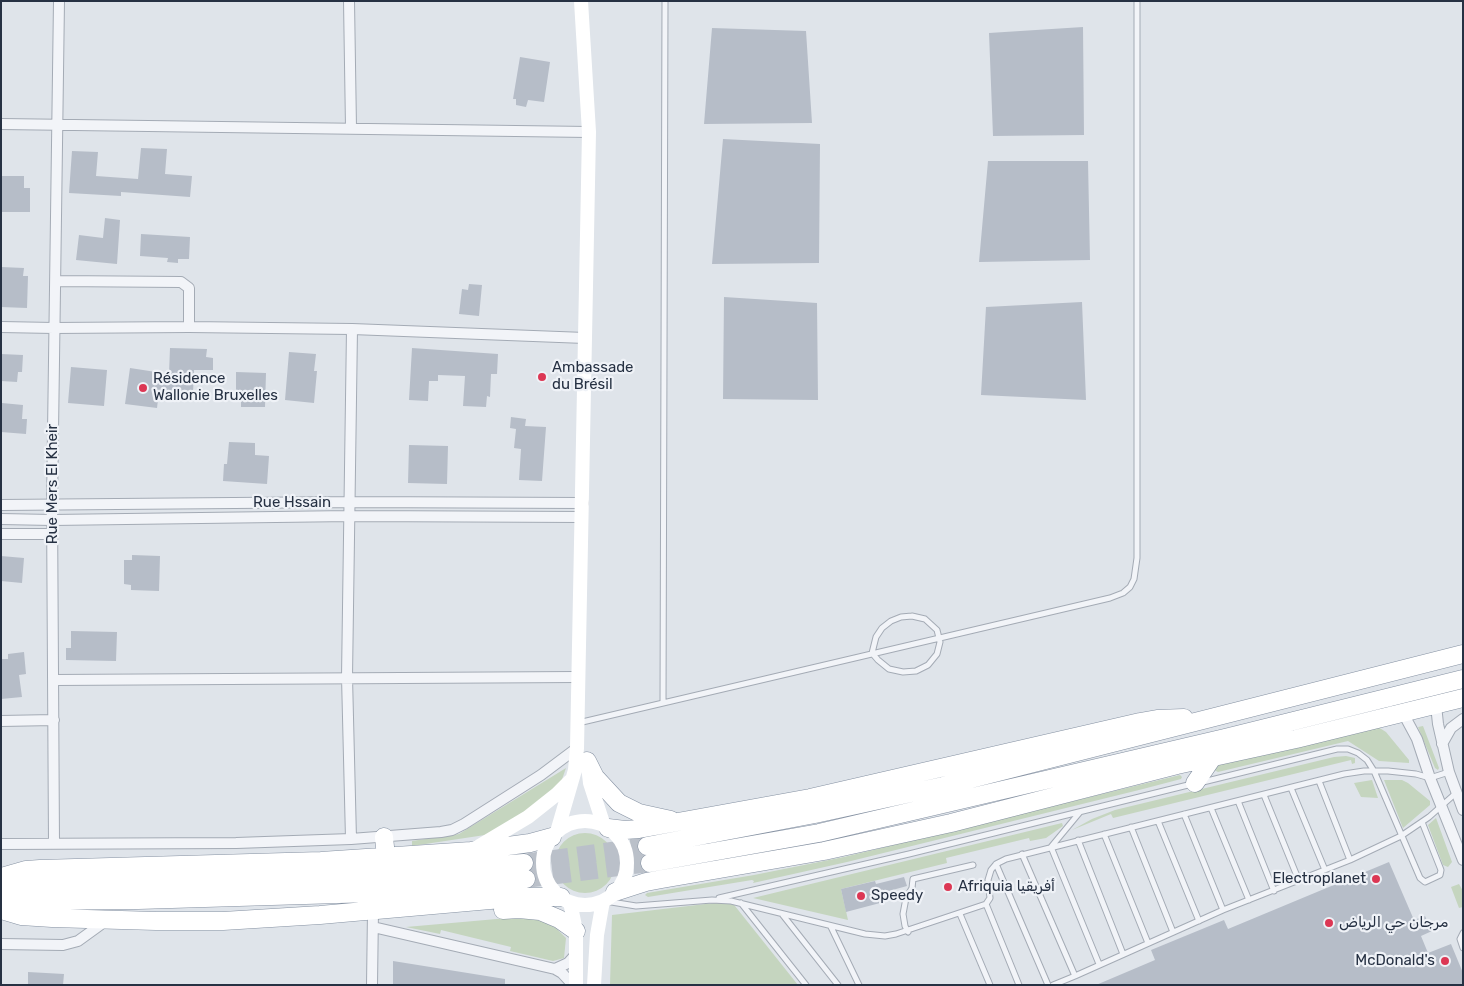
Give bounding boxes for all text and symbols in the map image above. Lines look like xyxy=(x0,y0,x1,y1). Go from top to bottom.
place label: Ambassade du Brésil xyxy=(552,359,633,394)
place label: Résidence Wallonie Bruxelles xyxy=(153,370,278,405)
marker: Ambassade du Brésil xyxy=(536,371,548,383)
marker: Résidence Wallonie Bruxelles xyxy=(137,382,149,394)
street label: Rue Mers El Kheir xyxy=(44,424,62,544)
street label: Rue Hssain xyxy=(253,494,331,512)
place label: Electroplanet xyxy=(1272,870,1366,888)
marker: Electroplanet xyxy=(1370,873,1382,885)
place label: Afriquia أفريقيا xyxy=(958,878,1055,896)
marker: Afriquia أفريقيا xyxy=(942,881,954,893)
place label: Speedy xyxy=(871,887,923,905)
marker: Speedy xyxy=(855,890,867,902)
place label: مرجان حي الرياض xyxy=(1339,914,1448,932)
marker: مرجان حي الرياض xyxy=(1323,917,1335,929)
place label: McDonald's xyxy=(1355,952,1435,970)
marker: McDonald's xyxy=(1439,955,1451,967)

